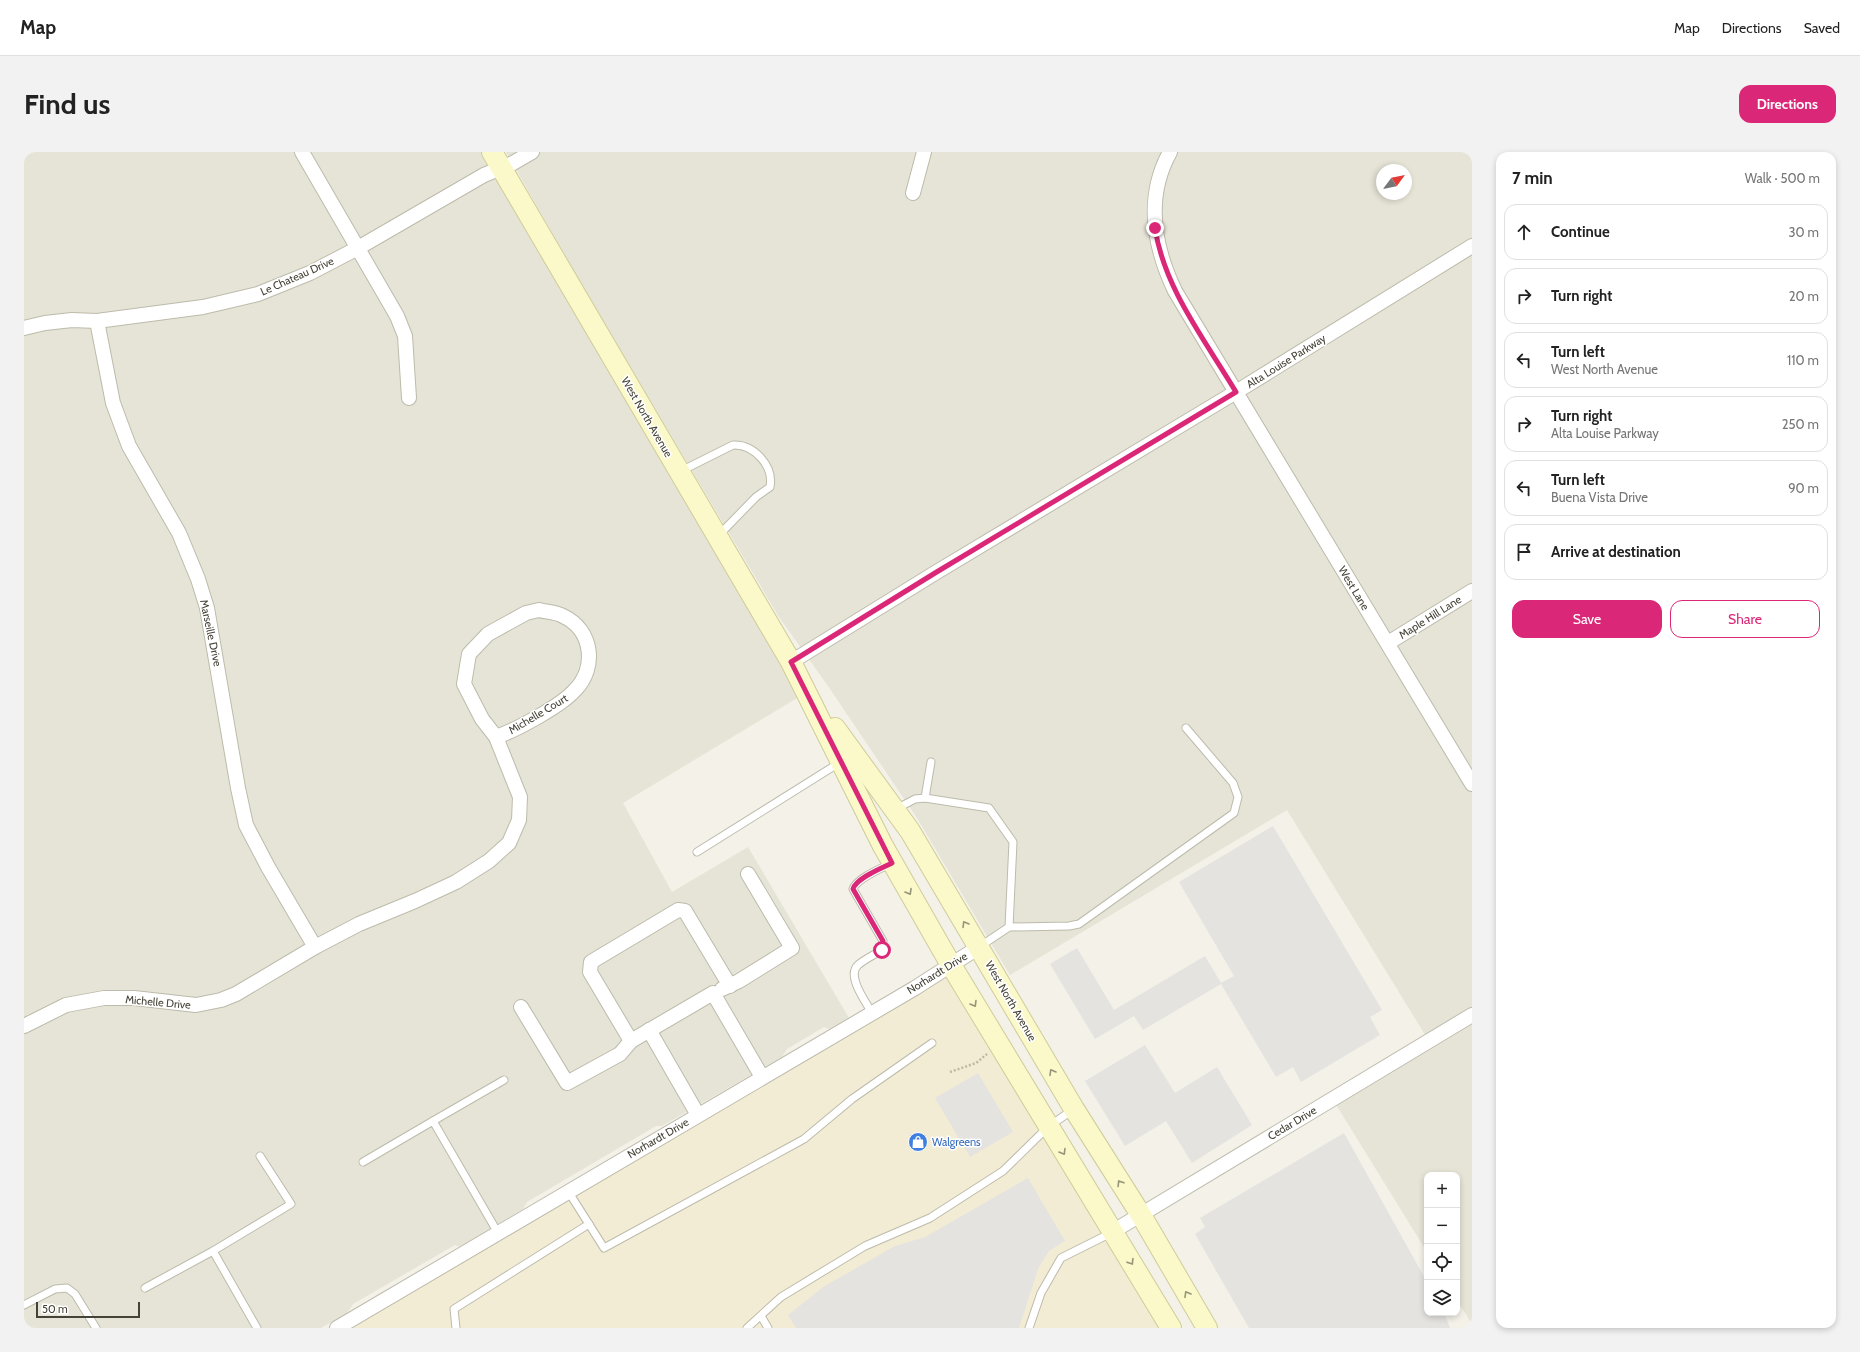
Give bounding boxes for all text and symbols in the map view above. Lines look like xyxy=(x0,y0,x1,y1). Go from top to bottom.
text: Map xyxy=(20,16,56,39)
text: Map xyxy=(1674,19,1700,37)
text: Directions xyxy=(1722,19,1782,37)
text: Saved xyxy=(1804,19,1840,37)
button: Directions xyxy=(1739,85,1836,123)
text: Find us xyxy=(24,87,110,121)
north arrow xyxy=(1376,164,1412,200)
text: 7 min xyxy=(1512,168,1553,188)
text: Walk · 500 m xyxy=(1745,170,1820,186)
route end xyxy=(1146,219,1164,237)
icon: ahead xyxy=(1513,221,1535,243)
text: Continue xyxy=(1551,223,1610,241)
text: 30 m xyxy=(1789,224,1819,240)
street label: Le Chateau Drive xyxy=(258,253,336,298)
icon: right xyxy=(1513,285,1535,307)
text: Turn right xyxy=(1551,287,1612,305)
text: 20 m xyxy=(1789,288,1819,304)
street label: Alta Louise Parkway xyxy=(1244,331,1329,391)
text: Turn left xyxy=(1551,343,1605,361)
icon: left xyxy=(1513,349,1535,371)
text: 110 m xyxy=(1787,352,1819,368)
text: West North Avenue xyxy=(1551,361,1658,377)
street label: West North Avenue xyxy=(618,374,676,460)
text: Turn right xyxy=(1551,407,1612,425)
icon: right xyxy=(1513,413,1535,435)
text: 250 m xyxy=(1782,416,1819,432)
text: Alta Louise Parkway xyxy=(1551,425,1659,441)
text: Turn left xyxy=(1551,471,1605,489)
icon: left xyxy=(1513,477,1535,499)
text: 90 m xyxy=(1788,480,1819,496)
text: Buena Vista Drive xyxy=(1551,489,1648,505)
icon: arrive xyxy=(1513,541,1535,563)
text: Arrive at destination xyxy=(1551,543,1681,561)
street label: West Lane xyxy=(1335,563,1373,613)
street label: Maple Hill Lane xyxy=(1396,592,1464,642)
street label: Marseille Drive xyxy=(197,598,225,668)
button: Save xyxy=(1512,600,1662,638)
button: Share xyxy=(1670,600,1820,638)
street label: Michelle Court xyxy=(506,691,570,737)
one-way arrow xyxy=(904,888,911,895)
one-way arrow xyxy=(962,921,970,928)
route start xyxy=(873,941,891,959)
street label: Norhardt Drive xyxy=(904,949,970,997)
street label: West North Avenue xyxy=(982,958,1040,1044)
street label: Michelle Drive xyxy=(125,992,192,1012)
one-way arrow xyxy=(970,1000,977,1007)
one-way arrow xyxy=(1050,1069,1057,1076)
street label: Cedar Drive xyxy=(1265,1103,1319,1143)
street label: Norhardt Drive xyxy=(625,1115,692,1161)
shop icon: Walgreens xyxy=(907,1131,929,1153)
place label: Walgreens xyxy=(932,1135,981,1149)
one-way arrow xyxy=(1058,1148,1066,1155)
map controls xyxy=(1424,1172,1460,1316)
button: + xyxy=(1424,1172,1460,1208)
one-way arrow xyxy=(1118,1180,1125,1187)
button: − xyxy=(1424,1208,1460,1244)
button: locate xyxy=(1424,1244,1460,1280)
one-way arrow xyxy=(1126,1258,1134,1265)
button: layers xyxy=(1424,1280,1460,1316)
one-way arrow xyxy=(1185,1291,1192,1298)
scale bar xyxy=(36,1300,140,1319)
text: 50 m xyxy=(42,1302,68,1316)

